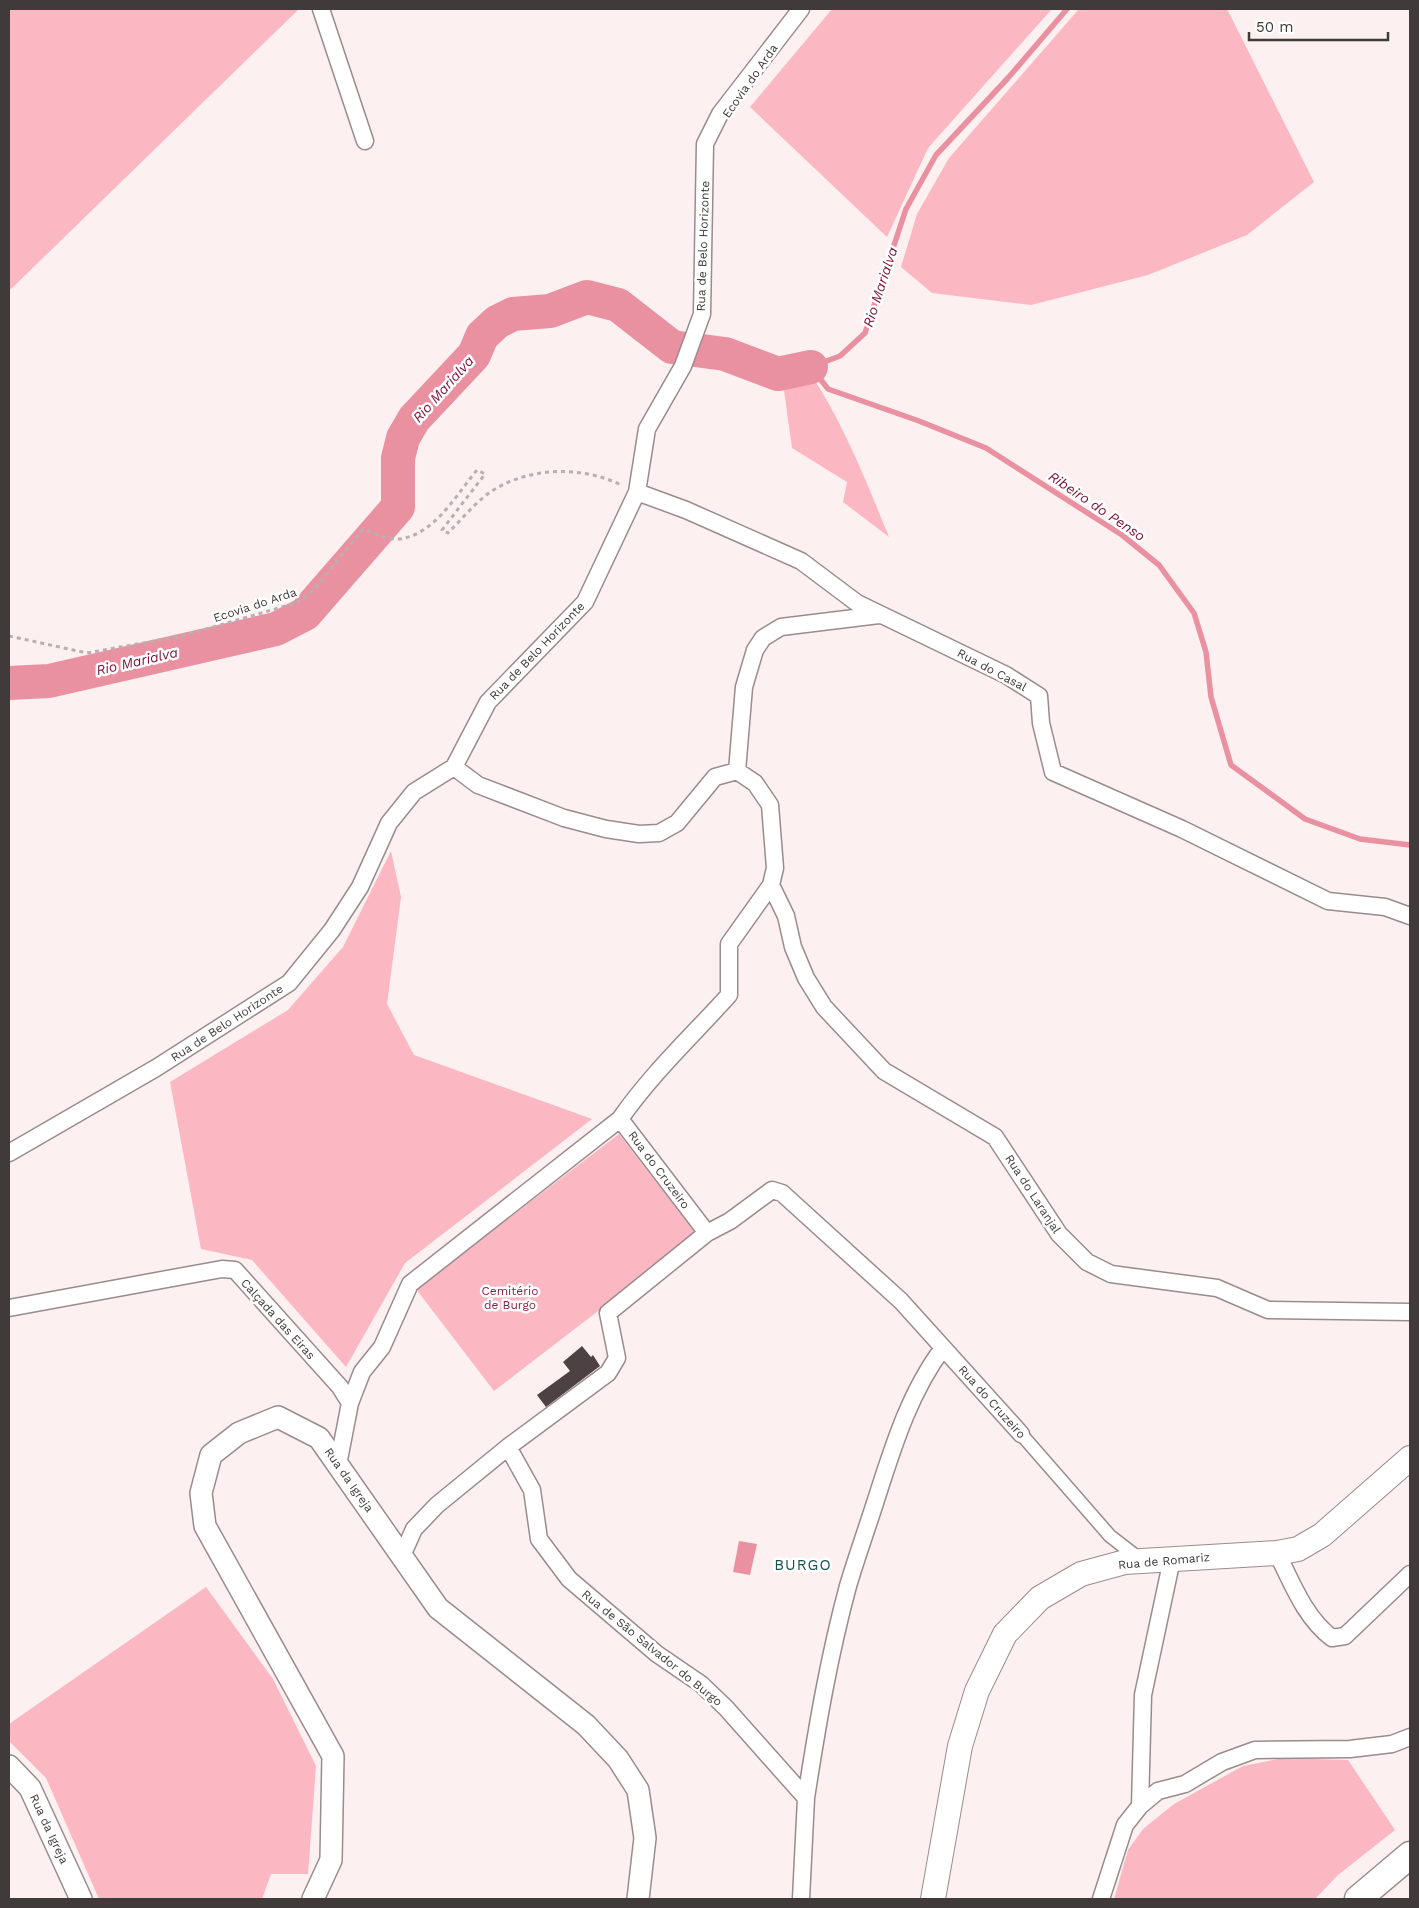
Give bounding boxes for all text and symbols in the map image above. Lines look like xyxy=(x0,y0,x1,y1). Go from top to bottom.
scale bar xyxy=(1249,10,1388,42)
text: 50 m xyxy=(1256,18,1293,36)
street label: Ecovia do Arda xyxy=(719,41,781,121)
street label: Rua de Belo Horizonte xyxy=(694,180,712,312)
water label: Rio Marialva xyxy=(860,245,901,329)
water label: Rio Marialva xyxy=(409,352,477,425)
water label: Ribeiro do Penso xyxy=(1046,468,1148,544)
street label: Ecovia do Arda xyxy=(212,585,299,625)
street label: Rua de Belo Horizonte xyxy=(486,599,588,703)
water label: Rio Marialva xyxy=(95,644,180,678)
street label: Rua do Casal xyxy=(955,646,1029,694)
street label: Rua de Belo Horizonte xyxy=(168,981,286,1065)
street label: Rua do Cruzeiro xyxy=(625,1128,693,1212)
street label: Rua do Laranjal xyxy=(1002,1152,1064,1236)
street label: Calçada das Eiras xyxy=(238,1276,318,1362)
park label: Cemitério de Burgo xyxy=(481,1284,539,1312)
street label: Rua do Cruzeiro xyxy=(956,1363,1028,1441)
street label: Rua da Igreja xyxy=(322,1445,376,1515)
street label: Rua de Romariz xyxy=(1118,1550,1210,1572)
district label: BURGO xyxy=(774,1556,832,1574)
street label: Rua de São Salvador do Burgo xyxy=(579,1587,725,1709)
street label: Rua da Igreja xyxy=(27,1792,71,1866)

